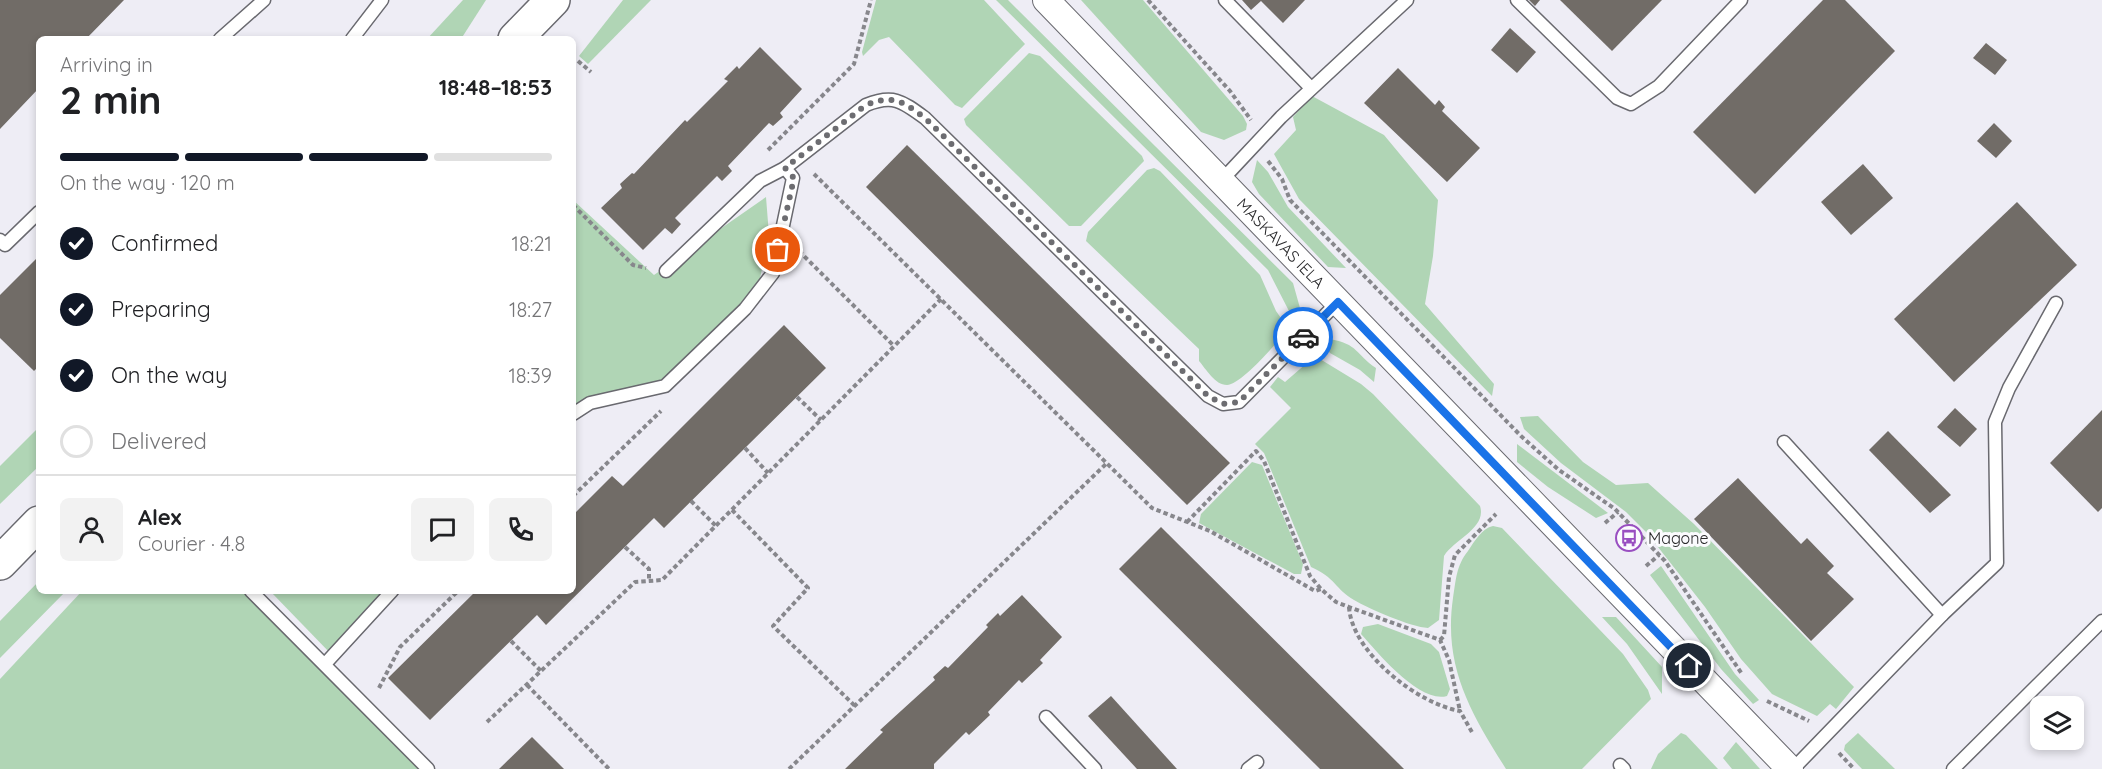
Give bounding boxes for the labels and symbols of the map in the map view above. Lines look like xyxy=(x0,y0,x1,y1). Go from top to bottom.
street label: MASKAVAS IELA xyxy=(1233,194,1329,292)
pin xyxy=(752,224,803,275)
courier xyxy=(1273,307,1333,367)
bus stop icon: Magone xyxy=(1614,523,1644,553)
place label: Magone xyxy=(1648,528,1709,548)
pin xyxy=(1663,640,1714,691)

